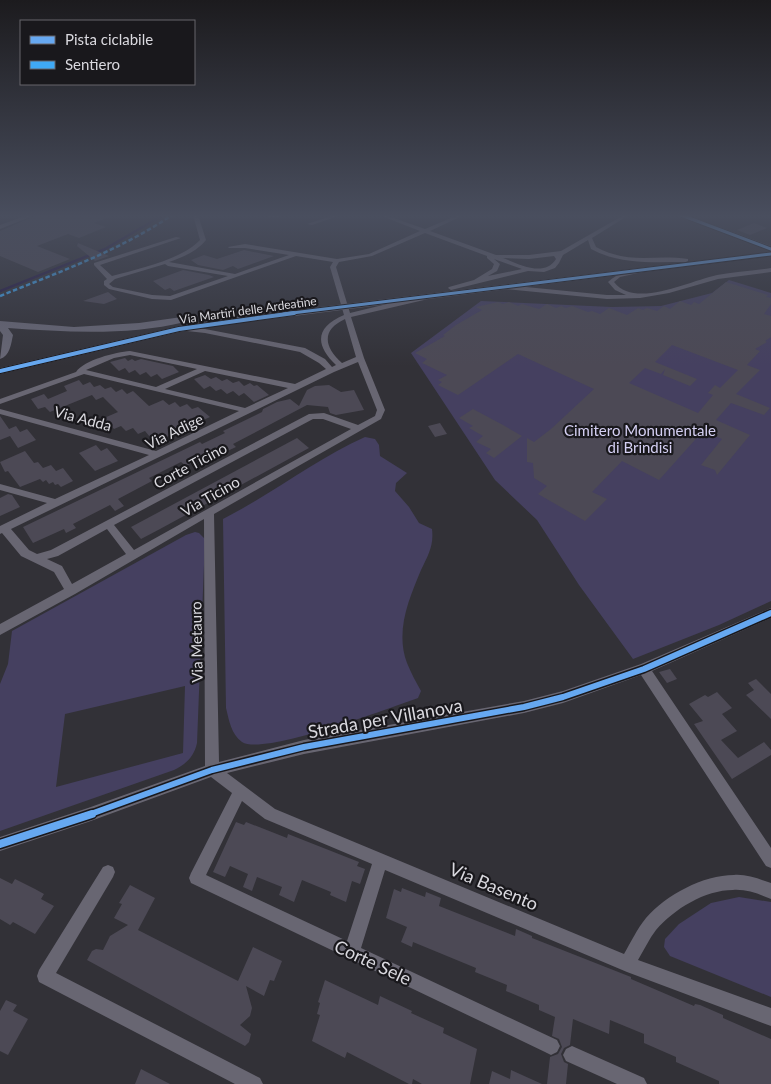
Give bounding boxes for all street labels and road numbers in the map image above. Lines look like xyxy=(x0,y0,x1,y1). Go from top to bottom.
street label: Via Martiri delle Ardeatine xyxy=(178,293,318,327)
street label: Via Adda xyxy=(52,402,114,434)
street label: Via Adige xyxy=(142,409,206,453)
street label: Corte Ticino xyxy=(150,438,230,492)
street label: Via Ticino xyxy=(178,472,242,520)
street label: Via Metauro xyxy=(186,601,206,683)
street label: Strada per Villanova xyxy=(306,694,464,742)
street label: Via Basento xyxy=(446,857,542,915)
street label: Corte Sele xyxy=(331,935,415,989)

